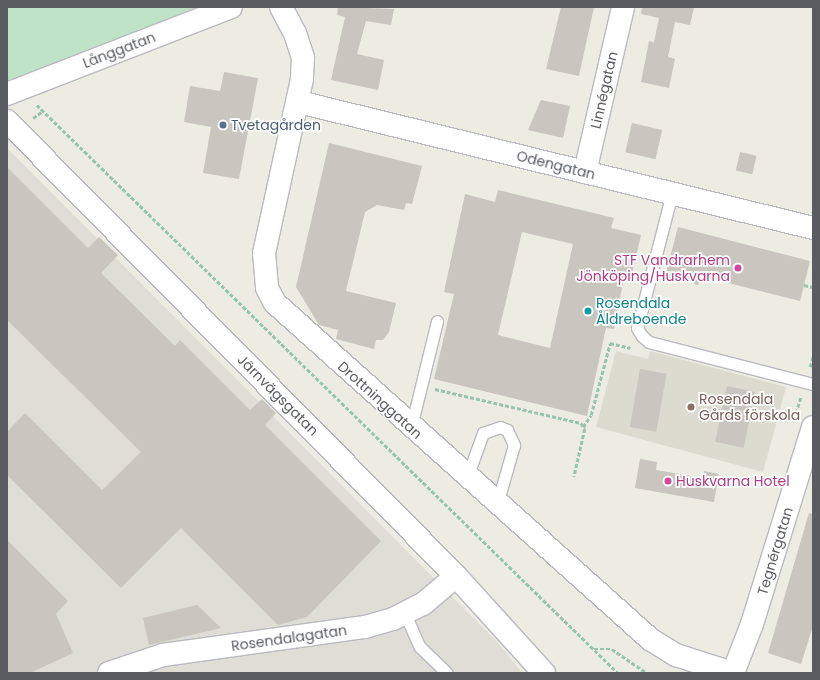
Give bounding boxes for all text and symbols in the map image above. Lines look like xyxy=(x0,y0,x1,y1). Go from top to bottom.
street label: Långgatan xyxy=(80,28,158,72)
street label: Linnégatan xyxy=(587,50,621,130)
place label: Tvetagården xyxy=(231,117,321,133)
marker: Tvetagården xyxy=(218,120,228,130)
street label: Odengatan xyxy=(515,147,597,183)
place label: STF Vandrarhem Jönköping/Huskvarna xyxy=(576,252,730,284)
marker: STF Vandrarhem Jönköping/Huskvarna xyxy=(733,263,743,273)
place label: Rosendala Åldreboende xyxy=(596,295,686,328)
marker: Rosendala Åldreboende xyxy=(583,306,593,316)
street label: Järnvägsgatan xyxy=(234,351,322,439)
street label: Drottninggatan xyxy=(334,358,426,442)
place label: Rosendala Gårds förskola xyxy=(699,391,800,424)
marker: Rosendala Gårds förskola xyxy=(686,402,696,412)
place label: Huskvarna Hotel xyxy=(676,473,790,489)
marker: Huskvarna Hotel xyxy=(663,476,673,486)
street label: Tegnérgatan xyxy=(754,505,796,597)
street label: Rosendalagatan xyxy=(230,622,348,654)

